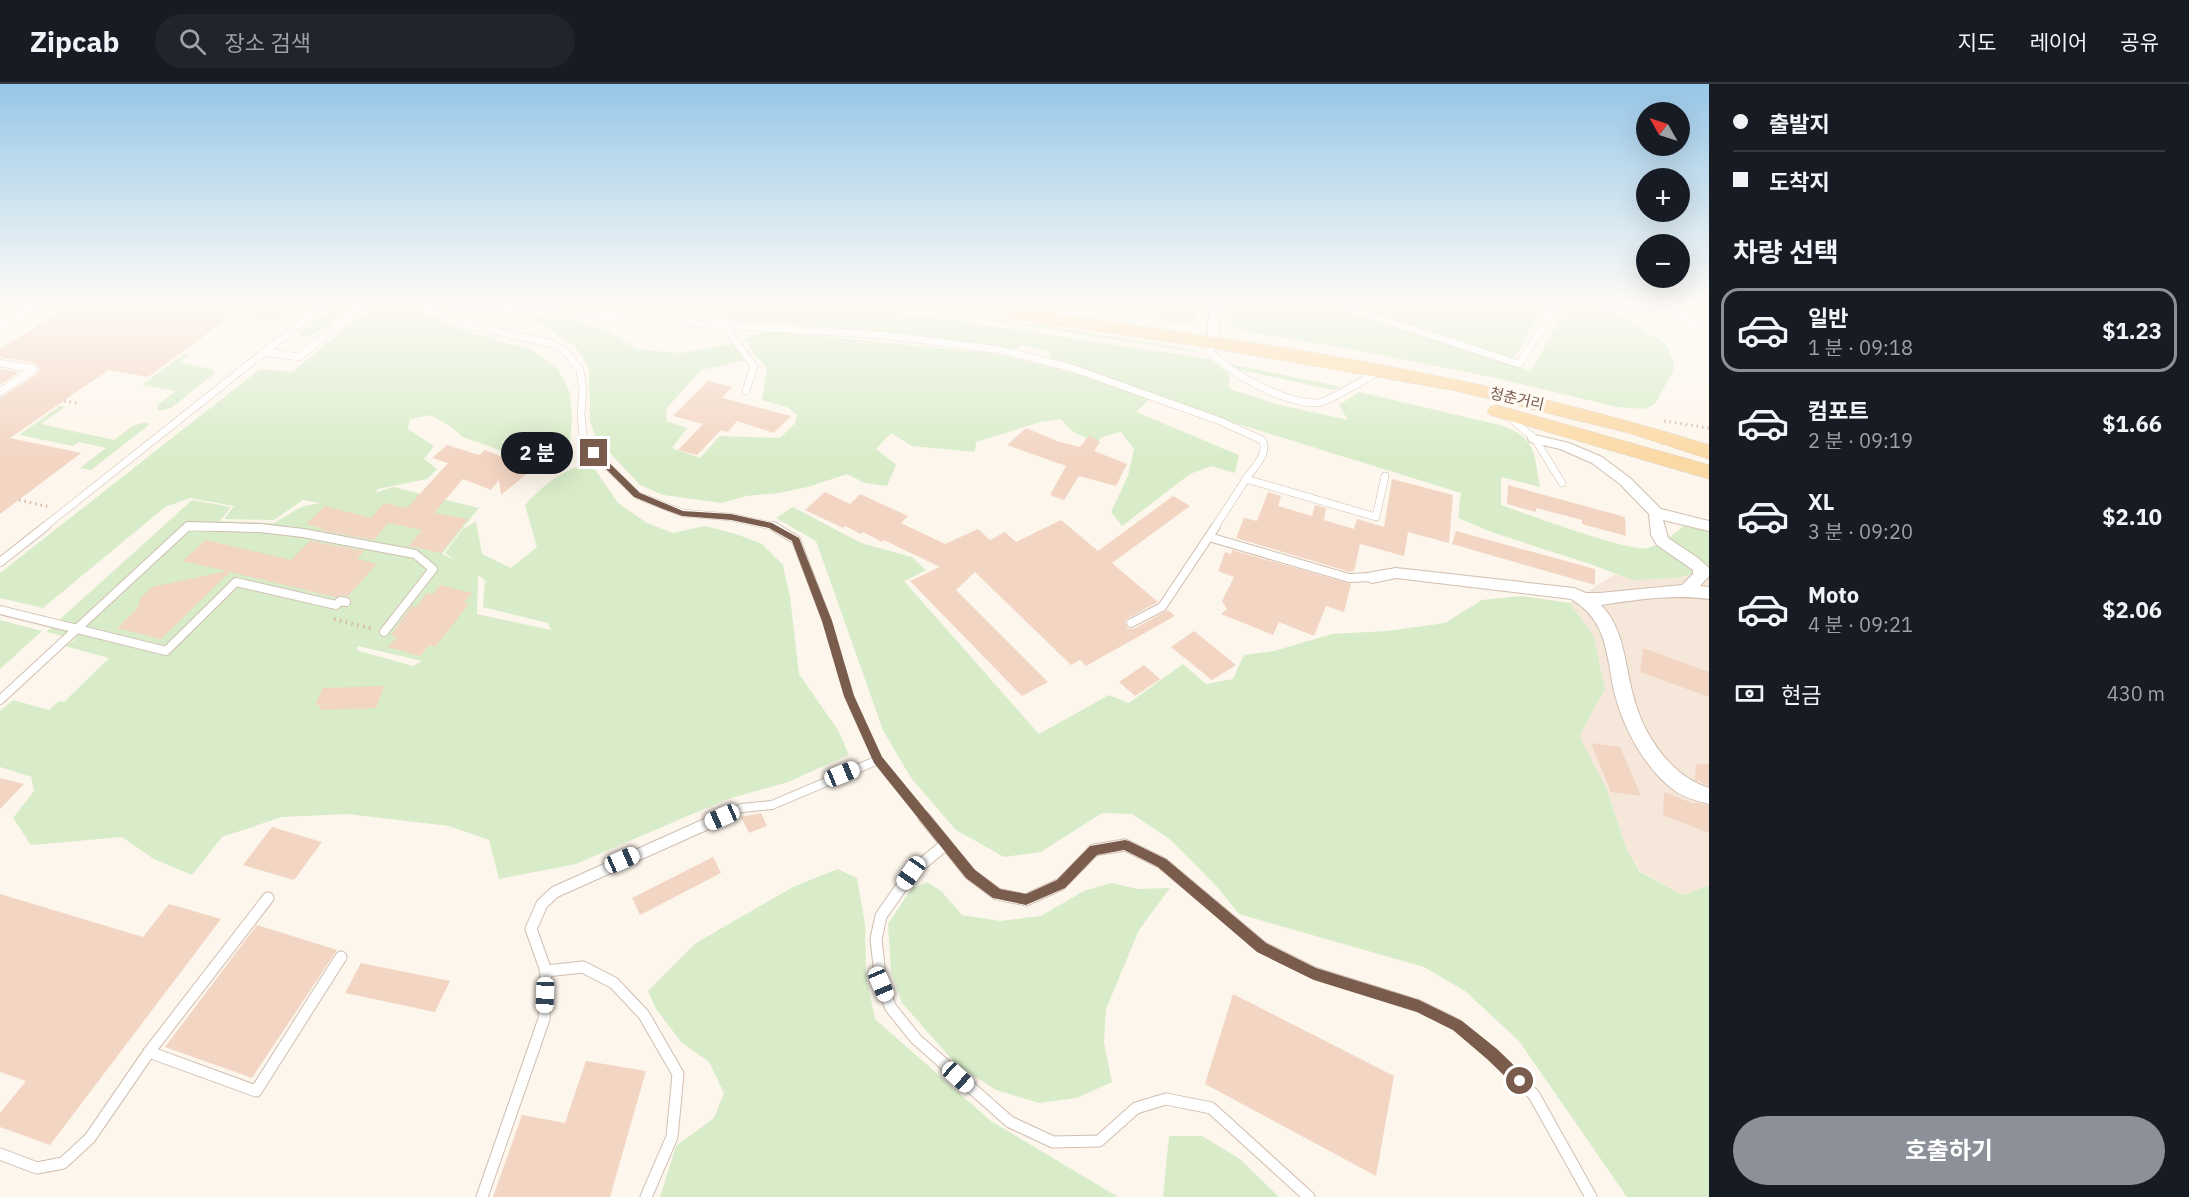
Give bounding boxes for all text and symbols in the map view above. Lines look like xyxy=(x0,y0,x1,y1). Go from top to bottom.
search box xyxy=(155,14,575,68)
text: Zipcab xyxy=(30,23,119,60)
icon: search xyxy=(176,25,209,58)
text: 장소 검색 xyxy=(224,28,311,57)
text: 지도 xyxy=(1958,28,1996,56)
text: 레이어 xyxy=(2029,28,2087,56)
text: 공유 xyxy=(2120,28,2159,56)
north arrow xyxy=(1636,102,1690,156)
map controls xyxy=(1636,102,1690,288)
text: 출발지 xyxy=(1769,109,1830,138)
text: 도착지 xyxy=(1769,167,1830,196)
button: + xyxy=(1636,168,1690,222)
button: − xyxy=(1636,234,1690,288)
text: 차량 선택 xyxy=(1733,234,1839,269)
icon: car xyxy=(1736,303,1790,357)
text: 일반 xyxy=(1808,303,1848,332)
text: $1.23 xyxy=(2102,316,2162,345)
text: 1 분 · 09:18 xyxy=(1808,334,1913,361)
street label: 청춘거리 xyxy=(1488,383,1546,414)
icon: car xyxy=(1736,396,1790,450)
text: 컴포트 xyxy=(1808,396,1869,425)
text: $1.66 xyxy=(2102,409,2162,438)
text: 2 분 · 09:19 xyxy=(1808,427,1913,454)
callout: 2 분 xyxy=(501,432,573,474)
text: 2 분 xyxy=(519,439,555,466)
route end xyxy=(580,439,607,466)
text: XL xyxy=(1808,487,1834,516)
icon: car xyxy=(1736,489,1790,543)
text: $2.10 xyxy=(2102,502,2162,531)
text: 3 분 · 09:20 xyxy=(1808,518,1913,545)
text: Moto xyxy=(1808,580,1859,609)
icon: car xyxy=(1736,582,1790,636)
text: $2.06 xyxy=(2102,595,2162,624)
text: 4 분 · 09:21 xyxy=(1808,611,1913,638)
icon: cash xyxy=(1733,677,1766,710)
text: 현금 xyxy=(1781,680,1821,709)
text: 430 m xyxy=(2107,680,2165,707)
car xyxy=(822,759,862,789)
car xyxy=(702,801,742,833)
car xyxy=(602,844,642,876)
car xyxy=(893,853,929,893)
car xyxy=(866,964,896,1004)
car xyxy=(535,977,555,1013)
car xyxy=(939,1058,977,1096)
route start xyxy=(1506,1067,1533,1094)
button: 호출하기 xyxy=(1733,1116,2165,1185)

